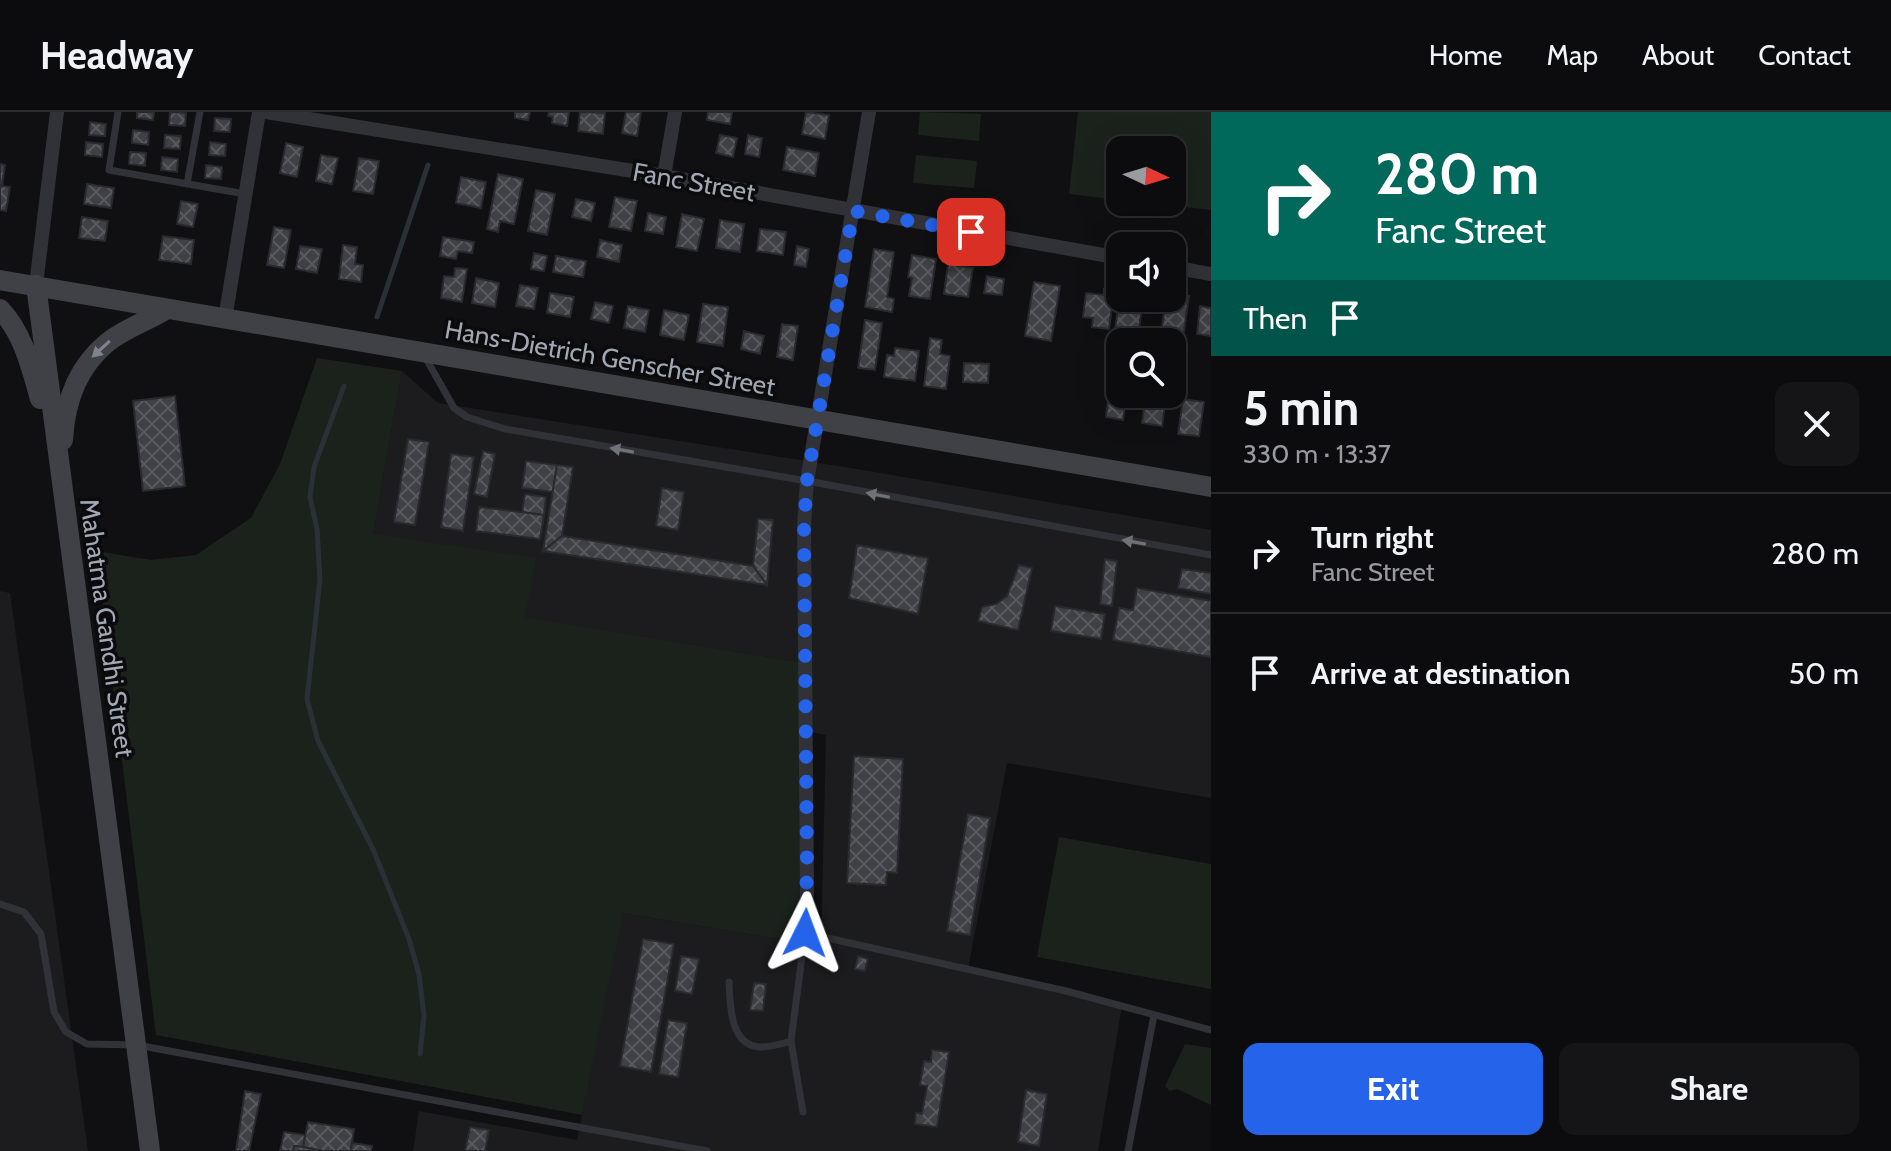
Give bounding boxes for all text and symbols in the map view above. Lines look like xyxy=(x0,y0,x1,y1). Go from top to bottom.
text: Headway xyxy=(40,32,193,79)
text: Home xyxy=(1429,38,1502,72)
text: Map xyxy=(1546,38,1598,72)
text: About xyxy=(1642,38,1714,72)
text: Contact xyxy=(1758,38,1851,72)
north arrow xyxy=(1106,136,1186,216)
map controls xyxy=(1106,136,1186,408)
text: 280 m xyxy=(1375,140,1539,208)
icon: right xyxy=(1243,144,1347,248)
street label: Fanc Street xyxy=(630,156,758,209)
pin xyxy=(937,198,1005,266)
text: Fanc Street xyxy=(1375,208,1546,252)
icon: arrive xyxy=(949,210,993,254)
button: sound xyxy=(1106,232,1186,312)
icon: arrive xyxy=(1323,296,1367,340)
text: Then xyxy=(1243,300,1307,337)
street label: Hans-Dietrich Genscher Street xyxy=(442,313,778,403)
button: search xyxy=(1106,328,1186,408)
one-way arrow xyxy=(92,340,111,358)
text: 5 min xyxy=(1243,379,1359,437)
button: close xyxy=(1775,382,1859,466)
text: 330 m · 13:37 xyxy=(1243,438,1391,470)
one-way arrow xyxy=(610,443,635,455)
one-way arrow xyxy=(866,488,891,500)
street label: Mahatma Gandhi Street xyxy=(73,497,141,760)
text: Turn right xyxy=(1311,519,1434,556)
icon: right xyxy=(1243,531,1287,575)
one-way arrow xyxy=(1121,535,1146,548)
text: 280 m xyxy=(1771,535,1859,572)
text: Fanc Street xyxy=(1311,556,1435,588)
icon: arrive xyxy=(1243,651,1287,695)
text: Arrive at destination xyxy=(1311,655,1571,692)
text: 50 m xyxy=(1789,655,1859,692)
position arrow xyxy=(763,891,847,975)
button: Exit xyxy=(1243,1043,1543,1135)
button: Share xyxy=(1559,1043,1859,1135)

